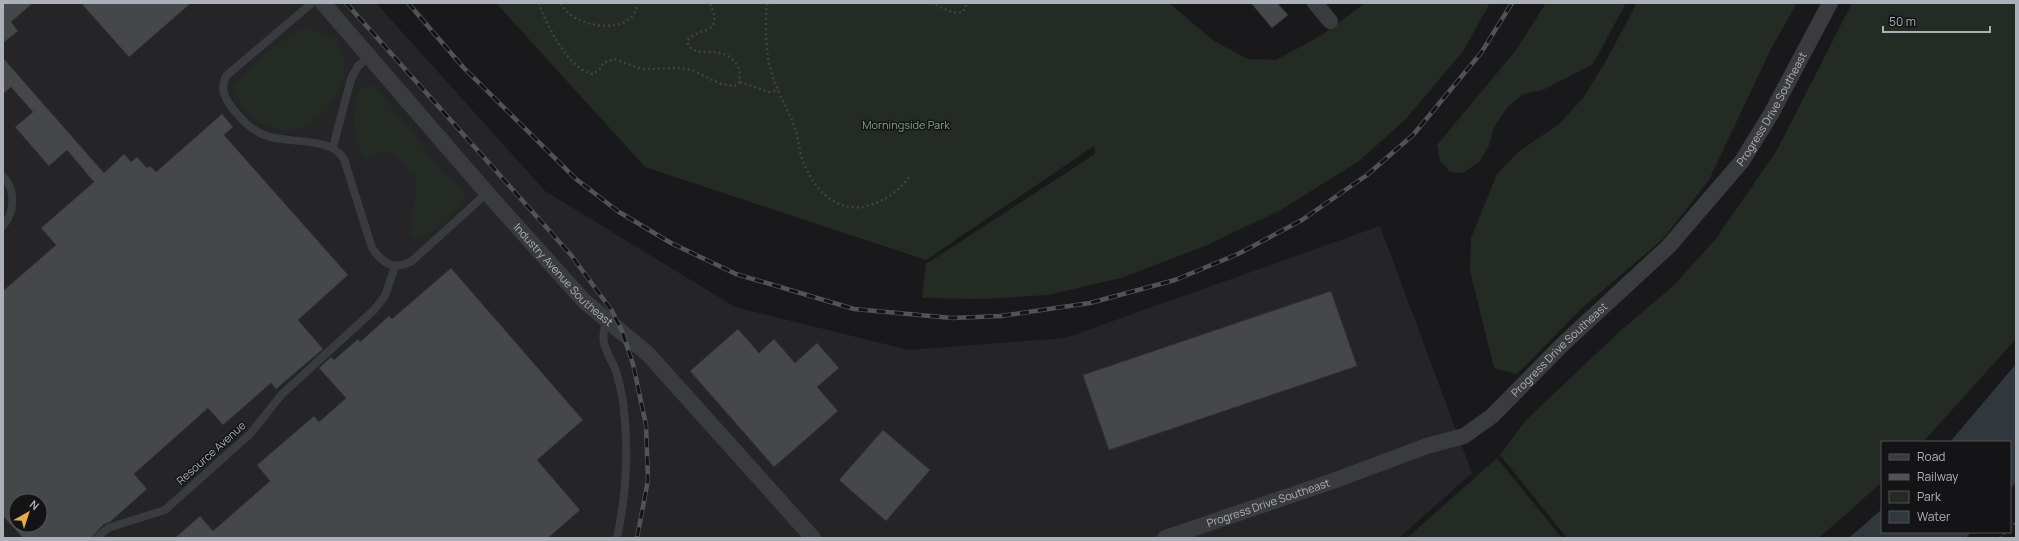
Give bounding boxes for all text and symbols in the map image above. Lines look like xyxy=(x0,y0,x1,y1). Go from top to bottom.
scale bar xyxy=(1883,8,1990,34)
text: 50 m xyxy=(1889,13,1916,30)
street label: Progress Drive Southeast xyxy=(1733,49,1810,169)
park label: Morningside Park xyxy=(862,117,950,132)
street label: Industry Avenue Southeast xyxy=(511,220,617,329)
street label: Progress Drive Southeast xyxy=(1507,299,1610,400)
street label: Resource Avenue xyxy=(173,417,249,488)
legend xyxy=(1881,441,2011,533)
text: Road xyxy=(1917,448,1945,465)
text: Railway xyxy=(1917,468,1959,485)
street label: Progress Drive Southeast xyxy=(1205,475,1332,530)
text: Park xyxy=(1917,488,1942,505)
north arrow xyxy=(8,493,48,533)
text: N xyxy=(27,497,42,513)
text: Water xyxy=(1917,508,1951,525)

